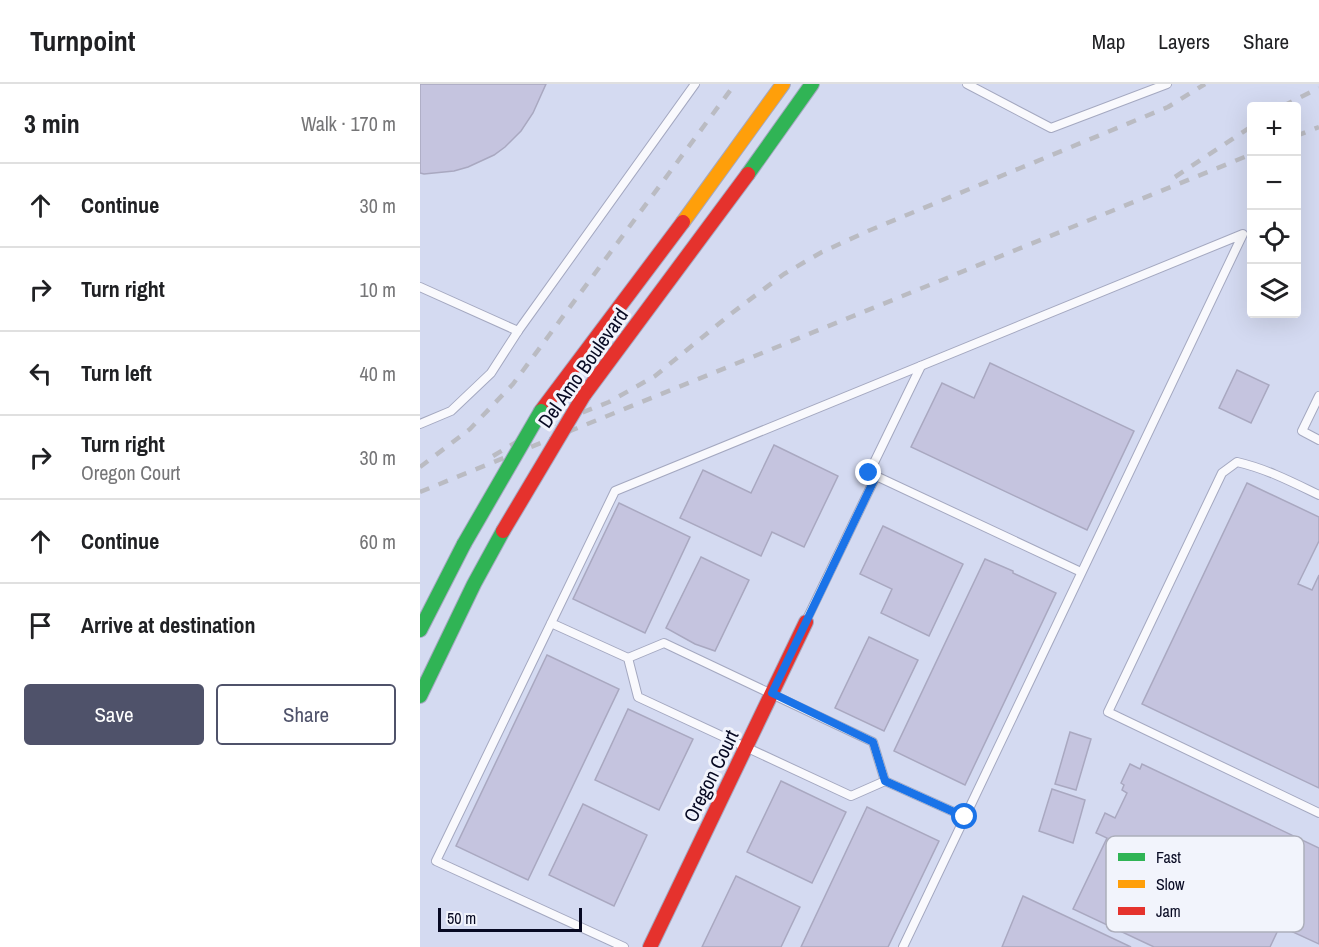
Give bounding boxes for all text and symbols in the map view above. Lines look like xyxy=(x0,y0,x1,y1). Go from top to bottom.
text: Turnpoint xyxy=(30,22,135,60)
text: Map xyxy=(1092,27,1125,56)
text: Layers xyxy=(1158,27,1210,56)
text: Share xyxy=(1243,27,1289,56)
map controls xyxy=(1247,102,1301,318)
button: + xyxy=(1247,102,1301,156)
text: 3 min xyxy=(24,106,80,141)
text: Walk · 170 m xyxy=(301,110,396,137)
button: − xyxy=(1247,156,1301,210)
icon: ahead xyxy=(24,189,57,222)
text: Continue xyxy=(81,190,159,220)
text: 30 m xyxy=(360,192,396,219)
button: locate xyxy=(1247,210,1301,264)
button: layers xyxy=(1247,264,1301,318)
icon: right xyxy=(24,273,57,306)
text: Turn right xyxy=(81,274,165,304)
text: 10 m xyxy=(360,276,396,303)
street label: Del Amo Boulevard xyxy=(531,302,634,433)
icon: left xyxy=(24,357,57,390)
text: Turn left xyxy=(81,358,152,388)
text: 40 m xyxy=(360,360,396,387)
text: Turn right xyxy=(81,429,165,459)
icon: right xyxy=(24,441,57,474)
text: 30 m xyxy=(360,444,396,471)
text: Oregon Court xyxy=(81,459,180,486)
route end xyxy=(855,459,881,485)
icon: ahead xyxy=(24,525,57,558)
text: Continue xyxy=(81,526,159,556)
text: 60 m xyxy=(360,528,396,555)
icon: arrive xyxy=(24,609,57,642)
text: Arrive at destination xyxy=(81,610,255,640)
button: Save xyxy=(24,684,204,745)
button: Share xyxy=(216,684,396,745)
street label: Oregon Court xyxy=(677,725,745,826)
route start xyxy=(951,803,977,829)
legend xyxy=(1106,836,1304,932)
text: Fast xyxy=(1156,846,1181,868)
text: Slow xyxy=(1156,873,1185,895)
text: Jam xyxy=(1156,900,1181,922)
scale bar xyxy=(438,905,582,932)
text: 50 m xyxy=(447,907,476,929)

